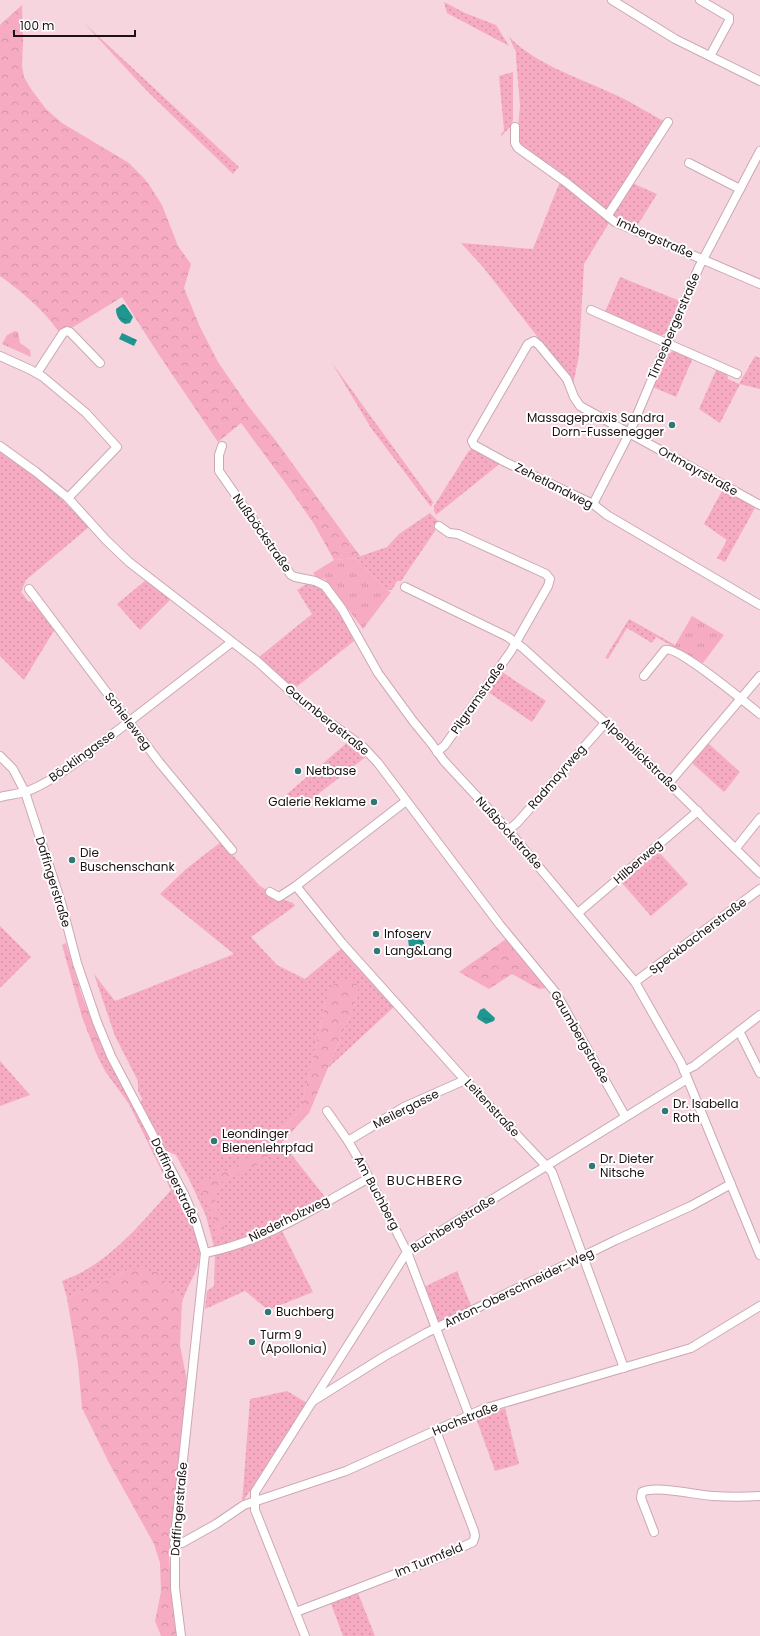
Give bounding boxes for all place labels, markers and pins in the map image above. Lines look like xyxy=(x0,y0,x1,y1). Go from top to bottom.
place label: Massagepraxis Sandra Dorn-Fussenegger xyxy=(527,409,665,440)
marker: Massagepraxis Sandra Dorn-Fussenegger xyxy=(667,420,677,430)
place label: Netbase xyxy=(306,762,356,779)
marker: Netbase xyxy=(293,766,303,776)
place label: Galerie Reklame xyxy=(268,793,366,810)
marker: Galerie Reklame xyxy=(369,797,379,807)
place label: Die Buschenschank xyxy=(80,844,175,875)
marker: Die Buschenschank xyxy=(67,855,77,865)
place label: Infoserv xyxy=(384,925,431,942)
marker: Infoserv xyxy=(371,929,381,939)
place label: Lang&Lang xyxy=(385,942,452,959)
marker: Lang&Lang xyxy=(372,946,382,956)
place label: Dr. Isabella Roth xyxy=(673,1095,739,1126)
marker: Dr. Isabella Roth xyxy=(660,1106,670,1116)
place label: Leondinger Bienenlehrpfad xyxy=(222,1125,313,1156)
marker: Leondinger Bienenlehrpfad xyxy=(209,1136,219,1146)
place label: Dr. Dieter Nitsche xyxy=(600,1150,654,1181)
marker: Dr. Dieter Nitsche xyxy=(587,1161,597,1171)
place label: Buchberg xyxy=(276,1303,334,1320)
marker: Buchberg xyxy=(263,1307,273,1317)
place label: Turm 9 (Apollonia) xyxy=(260,1326,327,1357)
marker: Turm 9 (Apollonia) xyxy=(247,1337,257,1347)

